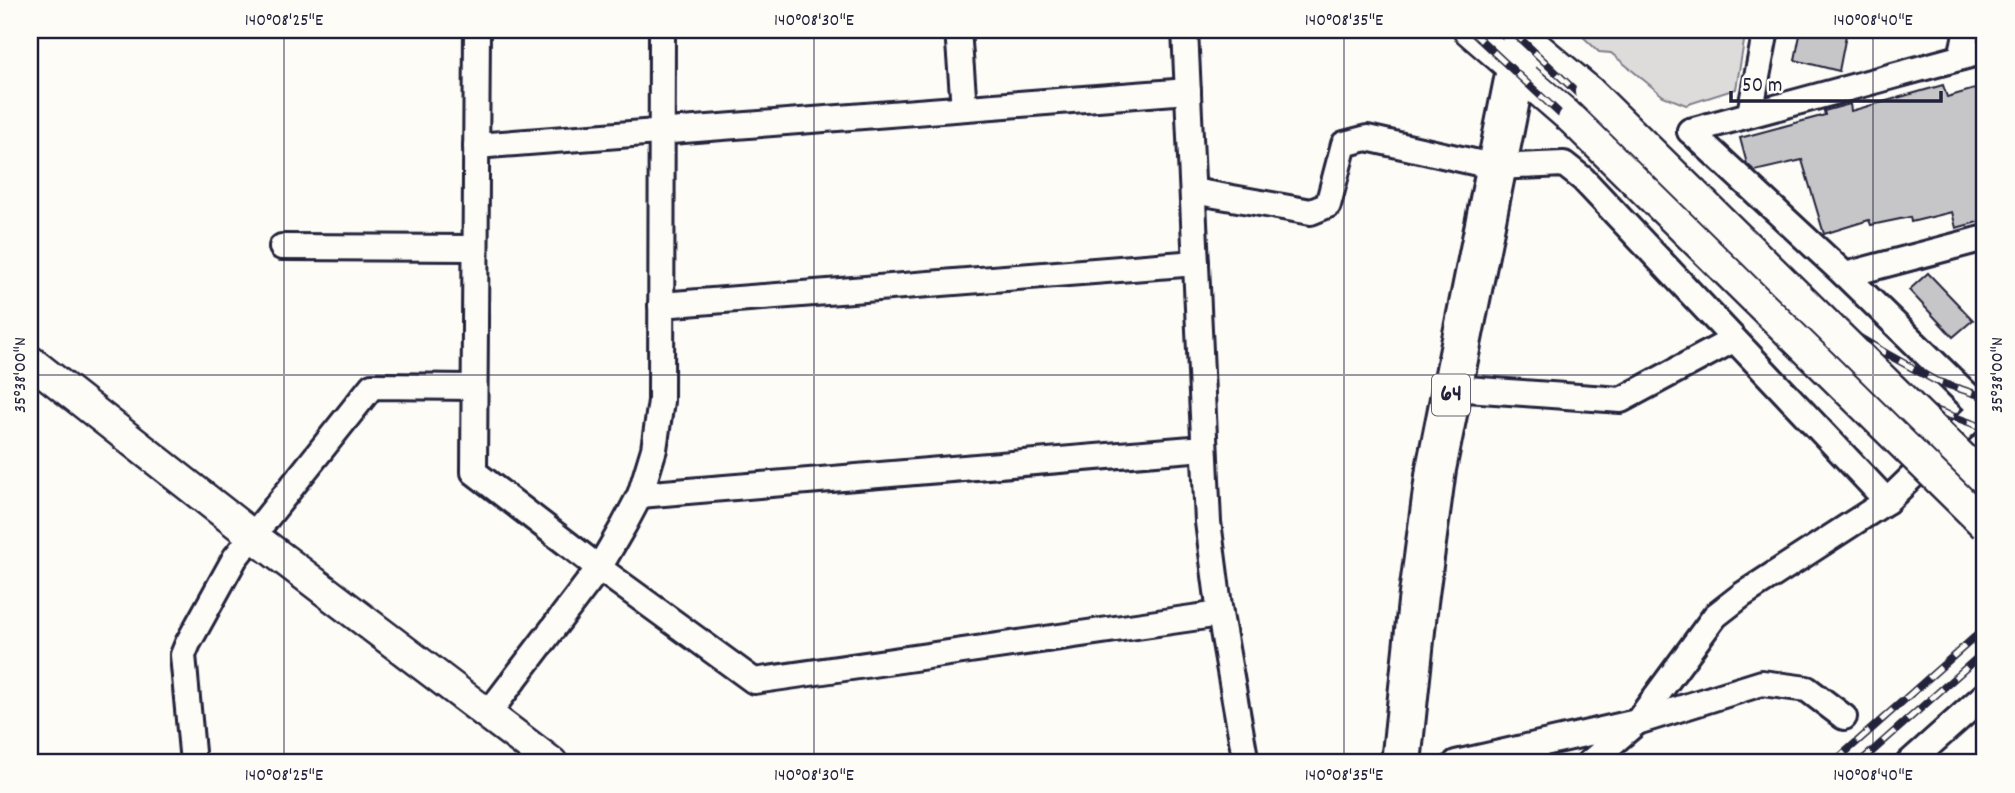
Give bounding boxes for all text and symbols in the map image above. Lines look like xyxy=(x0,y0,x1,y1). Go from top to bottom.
text: 140°08'25"E xyxy=(245,9,323,34)
text: 140°08'30"E xyxy=(774,9,854,34)
text: 140°08'35"E xyxy=(1305,9,1383,34)
text: 140°08'40"E xyxy=(1833,9,1913,34)
scale bar xyxy=(1731,60,1941,104)
text: 50 m xyxy=(1742,72,1782,102)
text: 35°38'00"N xyxy=(9,337,34,413)
text: 35°38'00"N xyxy=(1986,337,2011,413)
road number: 64 xyxy=(1432,374,1470,416)
text: 140°08'25"E xyxy=(245,764,323,789)
text: 140°08'30"E xyxy=(774,764,854,789)
text: 140°08'35"E xyxy=(1305,764,1383,789)
text: 140°08'40"E xyxy=(1833,764,1913,789)

